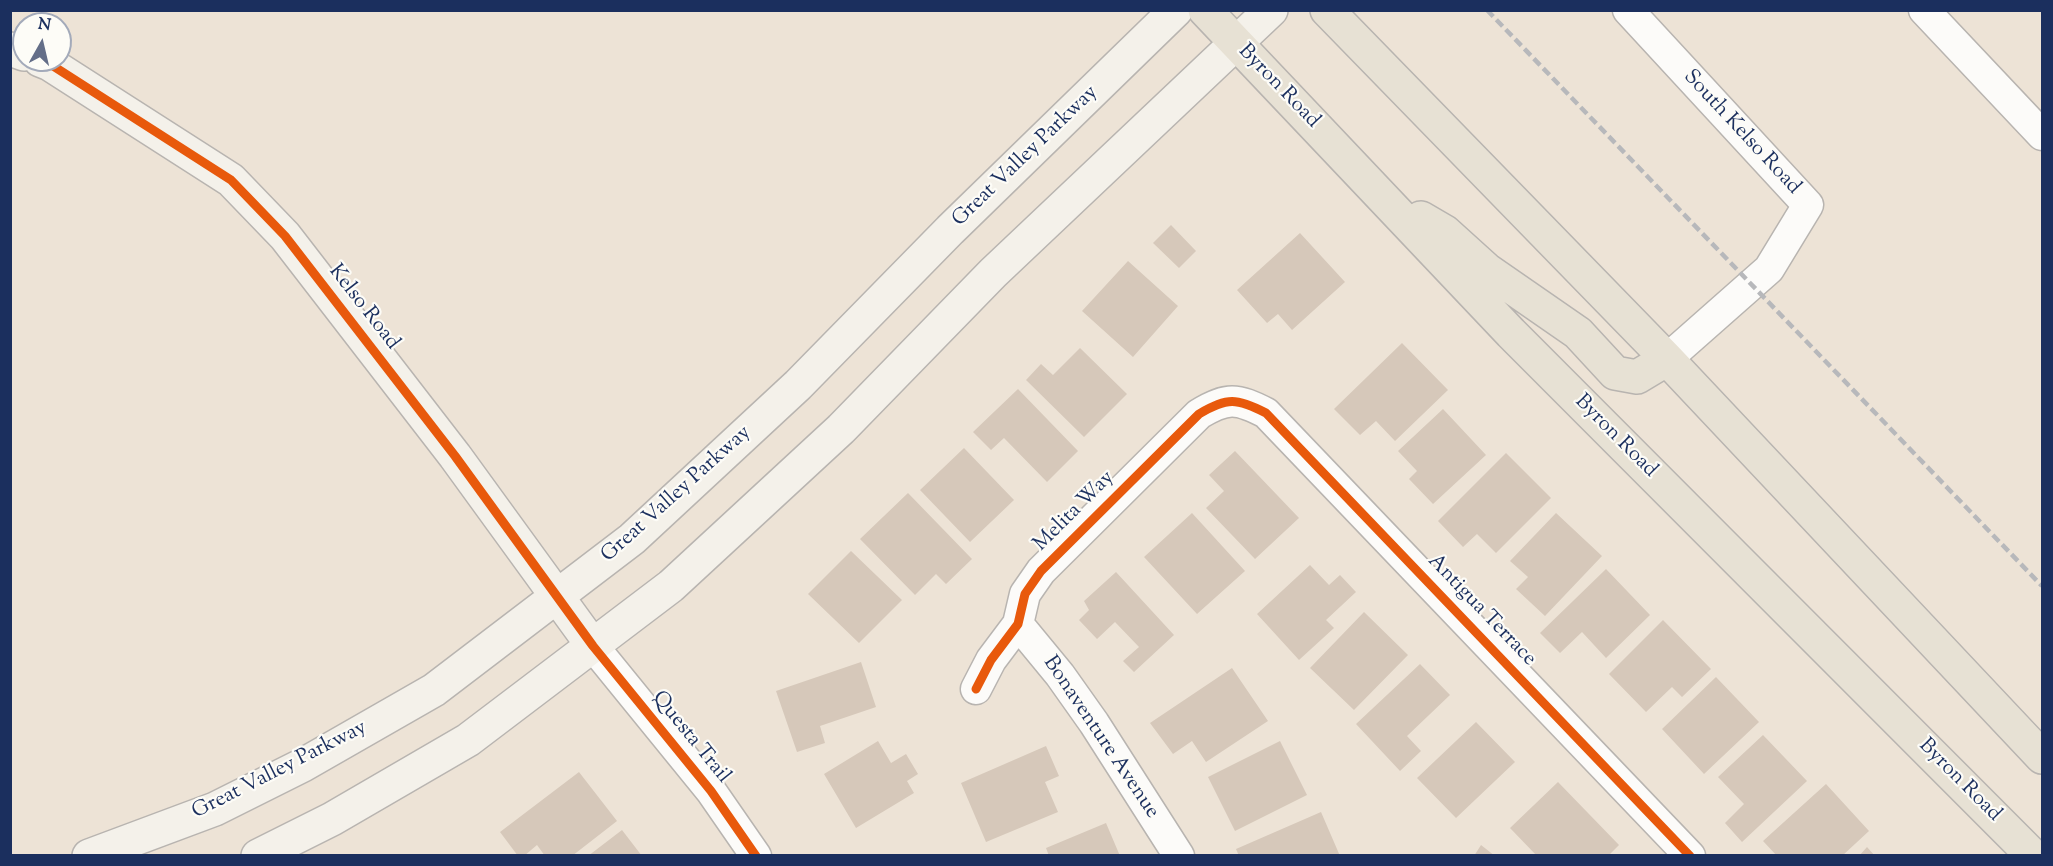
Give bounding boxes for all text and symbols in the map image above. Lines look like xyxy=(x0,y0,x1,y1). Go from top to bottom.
north arrow xyxy=(12,12,72,72)
text: N xyxy=(36,13,52,38)
street label: Byron Road xyxy=(1232,40,1324,134)
street label: South Kelso Road xyxy=(1677,65,1805,201)
street label: Great Valley Parkway xyxy=(948,81,1104,233)
street label: Kelso Road xyxy=(322,260,404,356)
street label: Byron Road xyxy=(1568,390,1662,484)
street label: Great Valley Parkway xyxy=(597,421,757,569)
street label: Melita Way xyxy=(1029,466,1121,558)
street label: Antigua Terrace xyxy=(1421,550,1541,672)
street label: Bonaventure Avenue xyxy=(1036,652,1164,824)
street label: Questa Trail xyxy=(645,687,735,789)
street label: Great Valley Parkway xyxy=(188,716,372,826)
street label: Byron Road xyxy=(1912,734,2006,828)

